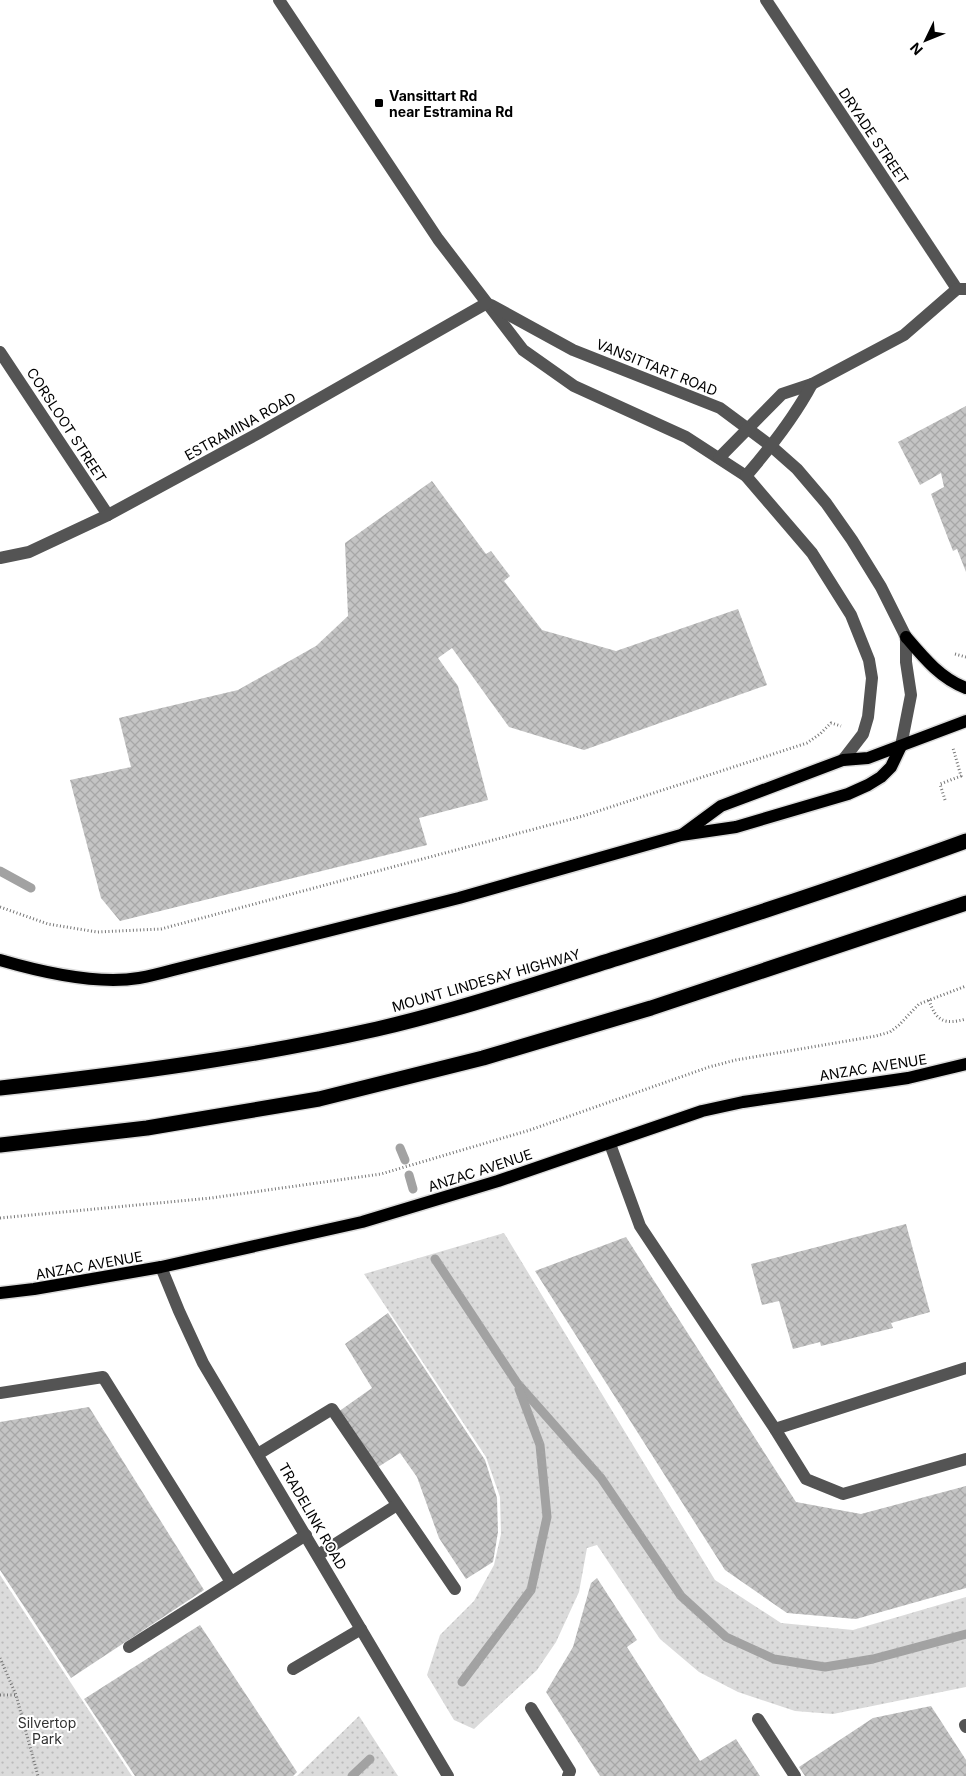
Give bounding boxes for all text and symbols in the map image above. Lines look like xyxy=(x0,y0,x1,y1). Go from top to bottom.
north arrow xyxy=(901,15,951,65)
text: N xyxy=(906,40,926,59)
street label: DRYADE STREET xyxy=(836,85,912,187)
place label: Vansittart Rd near Estramina Rd xyxy=(389,87,513,120)
marker: Vansittart Rd near Estramina Rd xyxy=(373,97,385,109)
street label: VANSITTART ROAD xyxy=(594,335,720,399)
street label: CORSLOOT STREET xyxy=(24,364,110,486)
street label: ESTRAMINA ROAD xyxy=(181,388,299,464)
street label: MOUNT LINDESAY HIGHWAY xyxy=(390,945,583,1015)
street label: ANZAC AVENUE xyxy=(818,1050,928,1084)
street label: ANZAC AVENUE xyxy=(426,1145,534,1195)
street label: ANZAC AVENUE xyxy=(34,1247,144,1283)
street label: TRADELINK ROAD xyxy=(275,1459,351,1573)
park label: Silvertop Park xyxy=(18,1714,76,1747)

